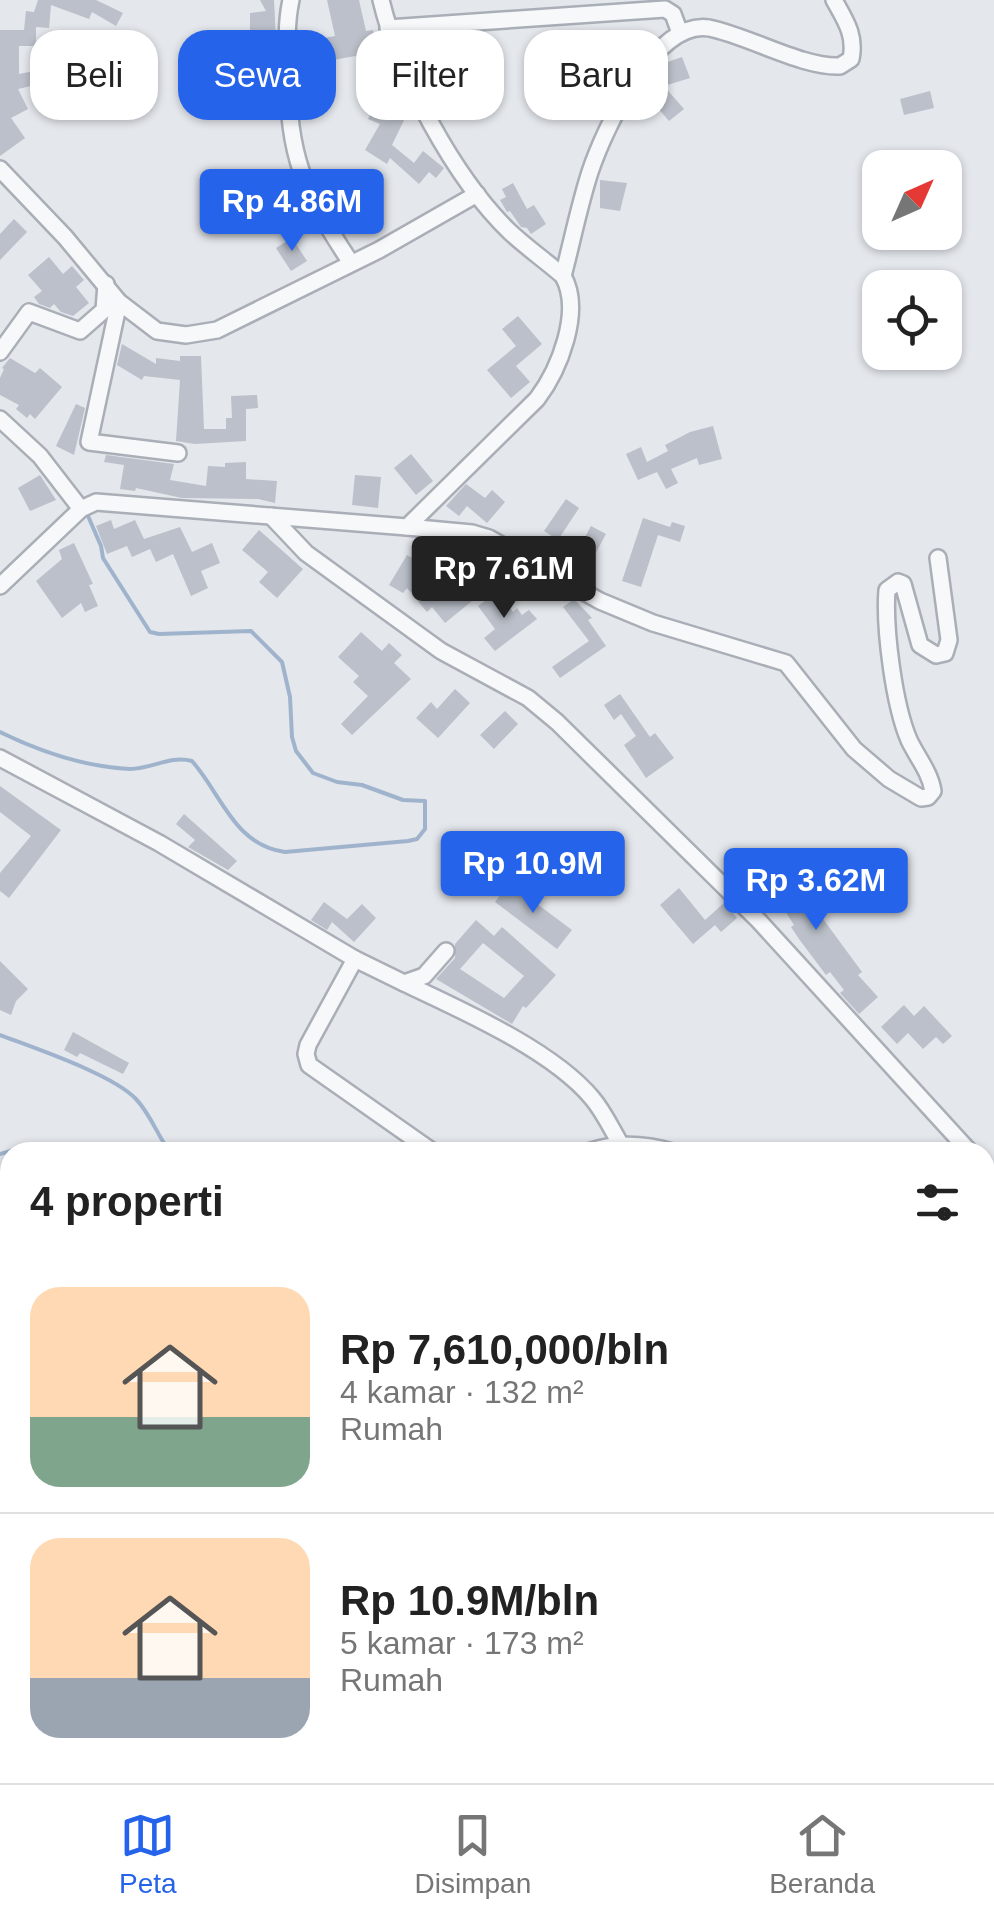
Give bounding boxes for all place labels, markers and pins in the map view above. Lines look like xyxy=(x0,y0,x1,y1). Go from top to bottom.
pin: Rp 4.86M xyxy=(189,169,395,254)
pin: Rp 7.61M xyxy=(401,536,607,621)
pin: Rp 10.9M xyxy=(430,831,636,916)
pin: Rp 3.62M xyxy=(713,848,919,933)

